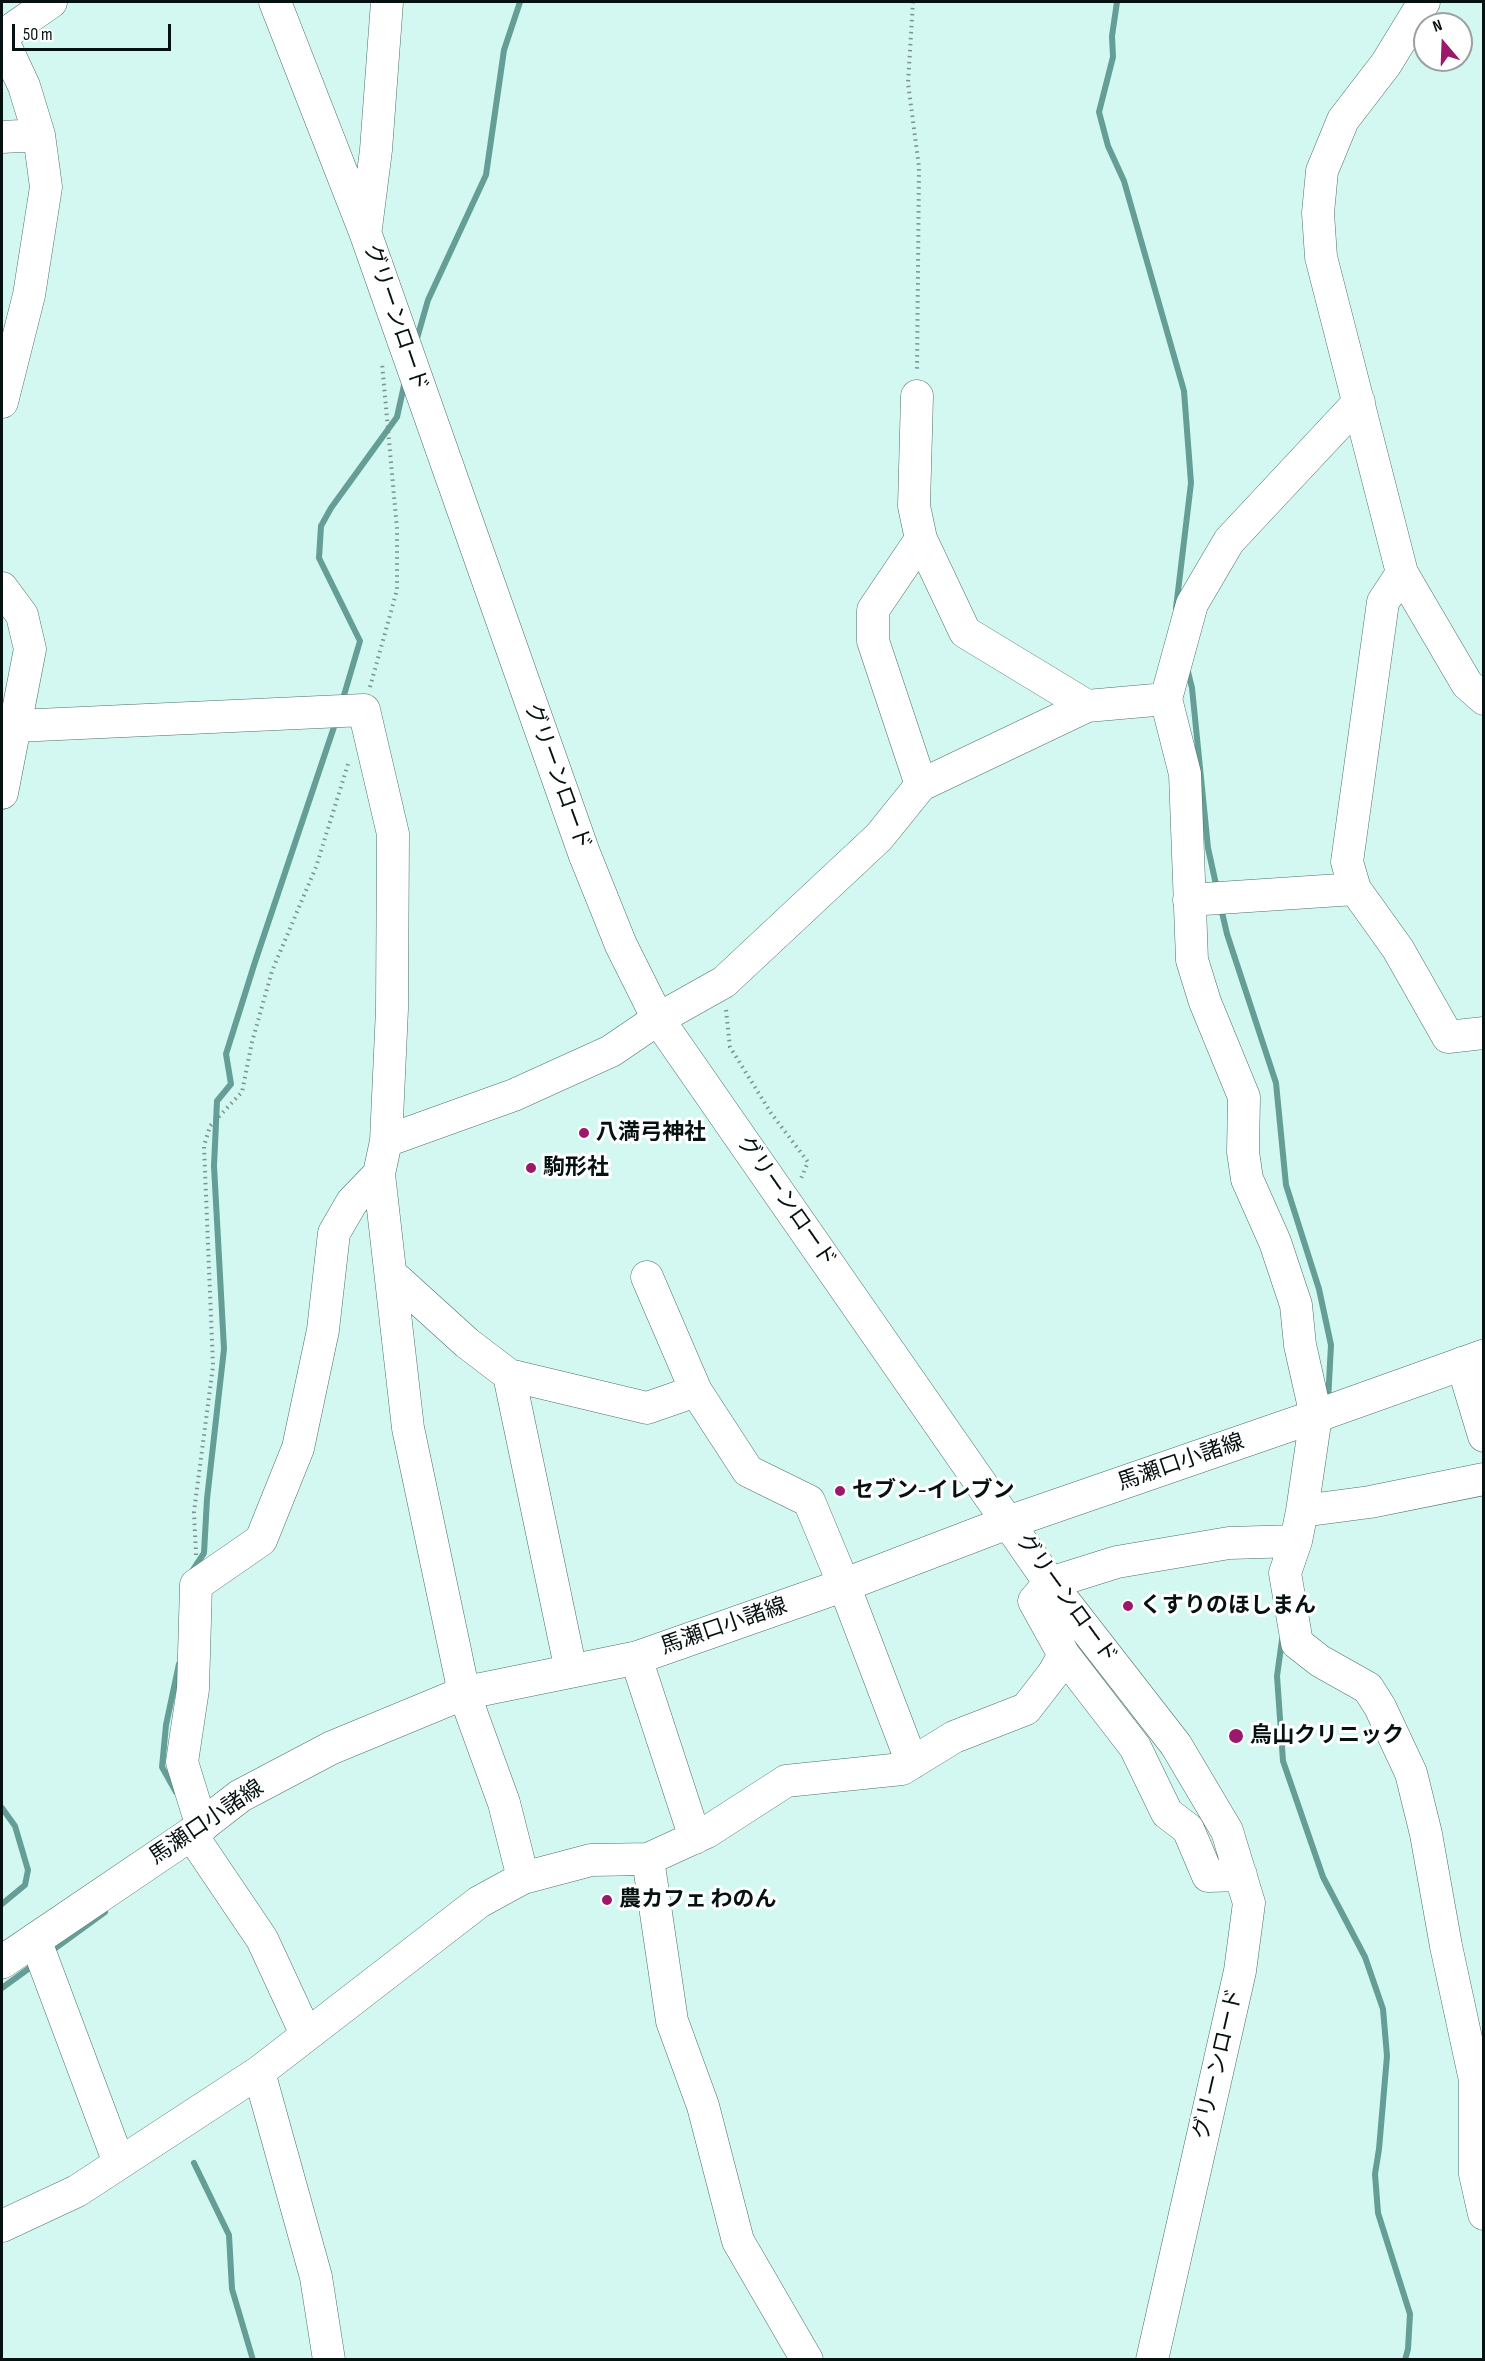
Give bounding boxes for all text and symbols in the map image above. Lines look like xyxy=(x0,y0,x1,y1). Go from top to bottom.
scale bar xyxy=(15,12,174,50)
north arrow xyxy=(1413,12,1473,72)
text: N xyxy=(1430,16,1445,37)
text: 50 m xyxy=(23,24,53,45)
street label: グリーンロード xyxy=(357,241,433,395)
street label: グリーンロード xyxy=(518,700,596,854)
place label: 八満弓神社 xyxy=(596,1120,706,1146)
marker: 八満弓神社 xyxy=(577,1126,591,1140)
street label: グリーンロード xyxy=(731,1131,841,1273)
place label: 駒形社 xyxy=(543,1155,609,1181)
marker: 駒形社 xyxy=(524,1161,538,1175)
street label: 馬瀬口小諸線 xyxy=(1114,1429,1248,1497)
place label: セブン-イレブン xyxy=(852,1478,1014,1504)
marker: セブン-イレブン xyxy=(833,1484,847,1498)
street label: グリーンロード xyxy=(1010,1529,1122,1669)
street label: 馬瀬口小諸線 xyxy=(657,1593,791,1661)
place label: くすりのほしまん xyxy=(1140,1593,1316,1619)
marker: くすりのほしまん xyxy=(1121,1599,1135,1613)
place label: 烏山クリニック xyxy=(1250,1723,1404,1749)
marker: 烏山クリニック xyxy=(1227,1727,1245,1745)
street label: 馬瀬口小諸線 xyxy=(145,1775,269,1871)
place label: 農カフェ わのん xyxy=(619,1887,776,1913)
marker: 農カフェ わのん xyxy=(600,1893,614,1907)
street label: グリーンロード xyxy=(1189,1986,1249,2142)

